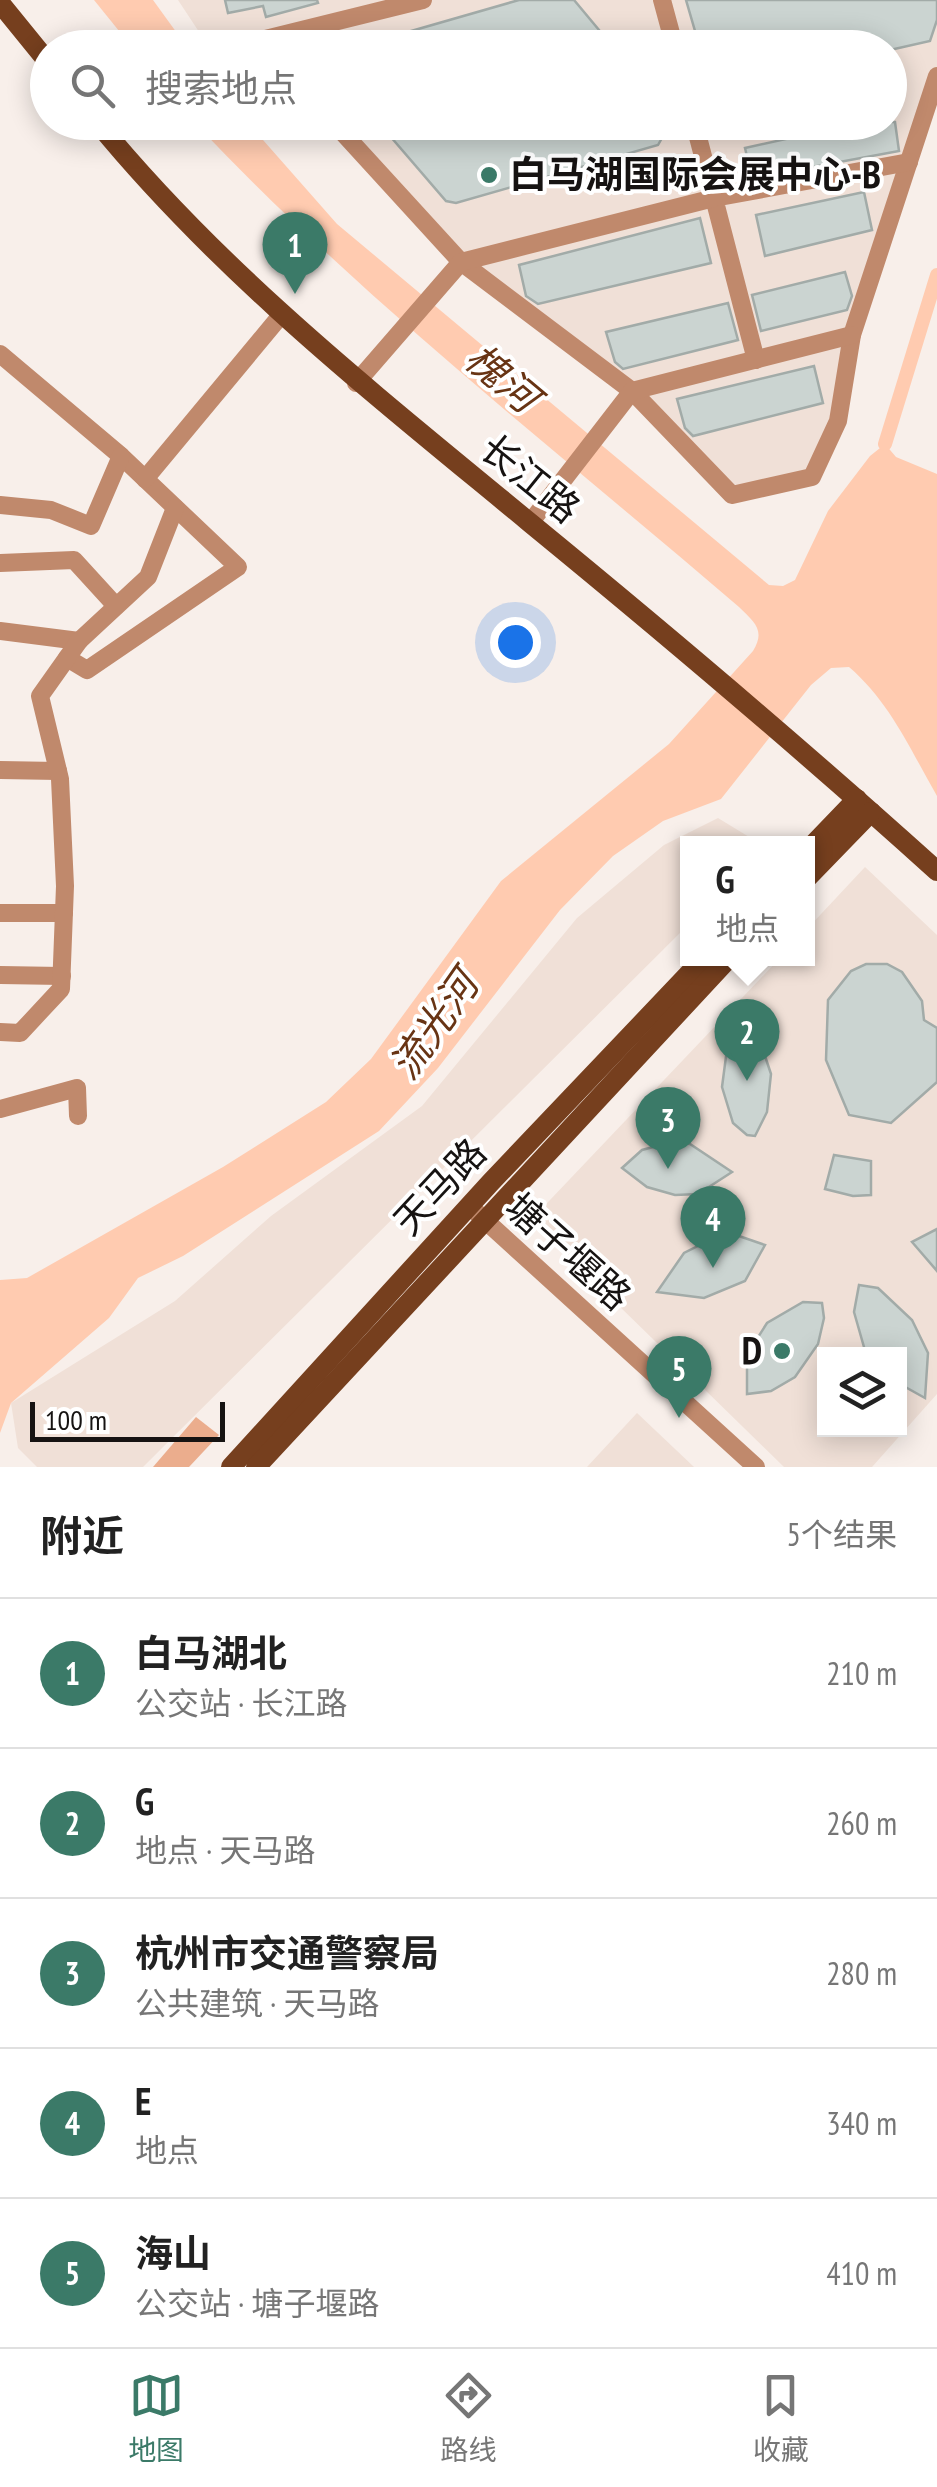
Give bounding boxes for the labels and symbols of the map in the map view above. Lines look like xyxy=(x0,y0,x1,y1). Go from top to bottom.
place label: 白马湖国际会展中心-B xyxy=(509,149,881,198)
marker: 白马湖国际会展中心-B xyxy=(478,164,500,186)
pin: 1 xyxy=(262,212,328,294)
water label: 槐河 xyxy=(455,332,555,427)
street label: 长江路 xyxy=(471,423,591,533)
your location xyxy=(490,617,541,668)
water label: 流光河 xyxy=(377,955,493,1088)
pin: 2 xyxy=(714,998,780,1081)
pin: 3 xyxy=(636,1086,700,1169)
street label: 天马路 xyxy=(382,1128,496,1244)
street label: 塘子堰路 xyxy=(496,1182,642,1320)
pin: 4 xyxy=(680,1186,746,1268)
place label: D xyxy=(742,1325,762,1374)
pin: 5 xyxy=(646,1336,712,1418)
marker: D xyxy=(771,1340,793,1362)
scale bar xyxy=(30,1397,225,1442)

